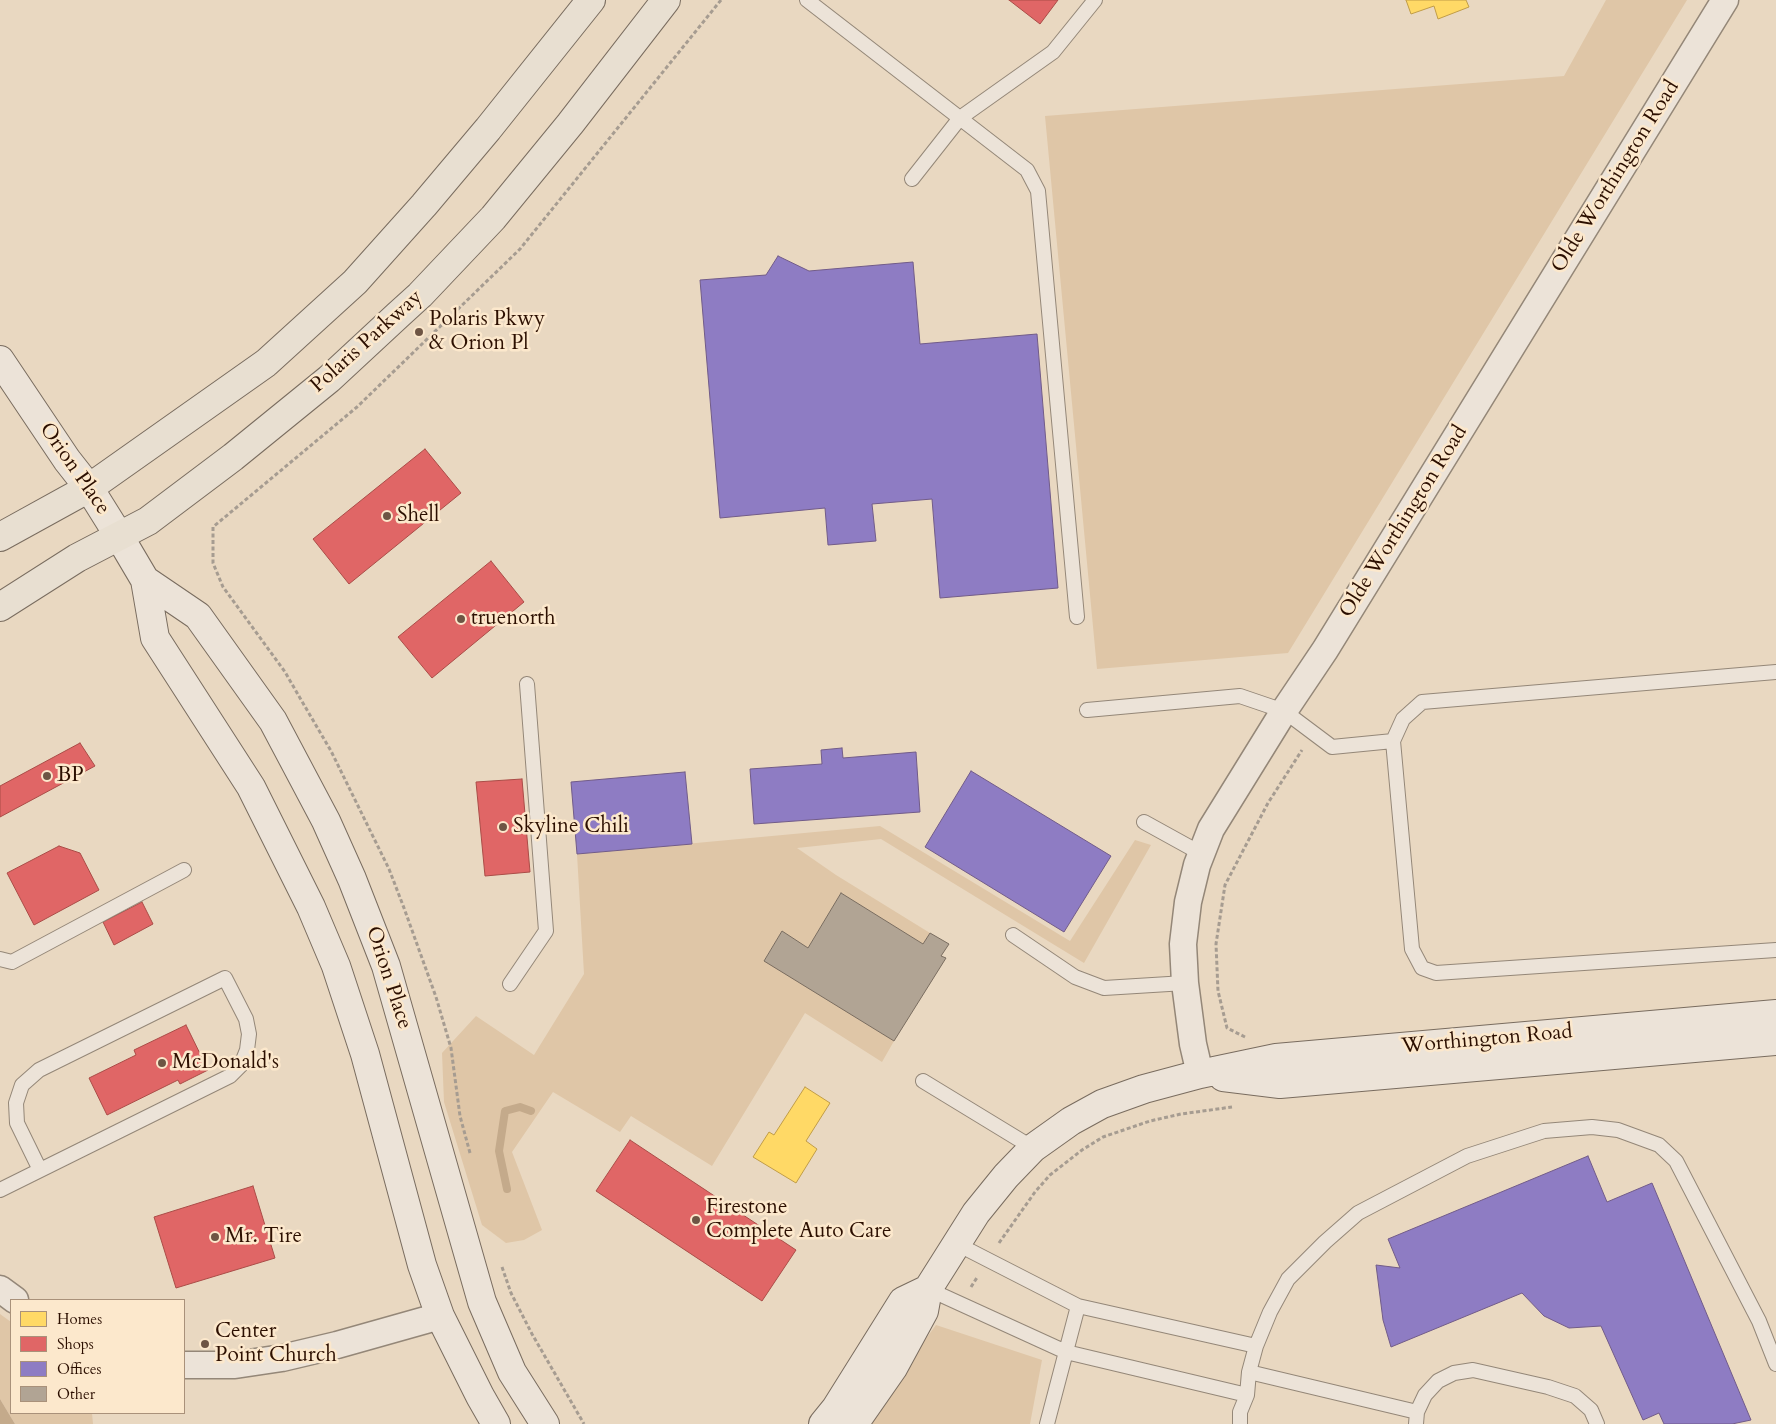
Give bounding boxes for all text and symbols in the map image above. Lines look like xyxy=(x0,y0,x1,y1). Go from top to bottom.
street label: Olde Worthington Road xyxy=(1547,76,1685,278)
street label: Polaris Parkway xyxy=(306,285,428,399)
place label: Polaris Pkwy & Orion Pl xyxy=(429,307,545,357)
marker: Polaris Pkwy & Orion Pl xyxy=(413,326,425,338)
street label: Orion Place xyxy=(33,418,115,520)
street label: Olde Worthington Road xyxy=(1335,421,1473,623)
place label: Shell xyxy=(397,503,439,529)
marker: Shell xyxy=(381,510,393,522)
place label: truenorth xyxy=(471,606,555,632)
marker: truenorth xyxy=(455,613,467,625)
place label: BP xyxy=(57,763,84,789)
marker: BP xyxy=(41,770,53,782)
place label: Skyline Chili xyxy=(513,814,629,840)
marker: Skyline Chili xyxy=(497,821,509,833)
street label: Orion Place xyxy=(360,923,416,1033)
street label: Worthington Road xyxy=(1400,1020,1574,1060)
place label: McDonald's xyxy=(172,1050,279,1076)
marker: McDonald's xyxy=(156,1057,168,1069)
place label: Firestone Complete Auto Care xyxy=(706,1195,891,1245)
marker: Firestone Complete Auto Care xyxy=(690,1214,702,1226)
place label: Mr. Tire xyxy=(225,1224,302,1250)
marker: Mr. Tire xyxy=(209,1231,221,1243)
legend xyxy=(10,1299,185,1414)
text: Homes xyxy=(57,1309,102,1329)
place label: Center Point Church xyxy=(215,1319,337,1369)
text: Shops xyxy=(57,1334,94,1354)
marker: Center Point Church xyxy=(199,1338,211,1350)
text: Offices xyxy=(57,1359,102,1379)
text: Other xyxy=(57,1384,95,1404)

